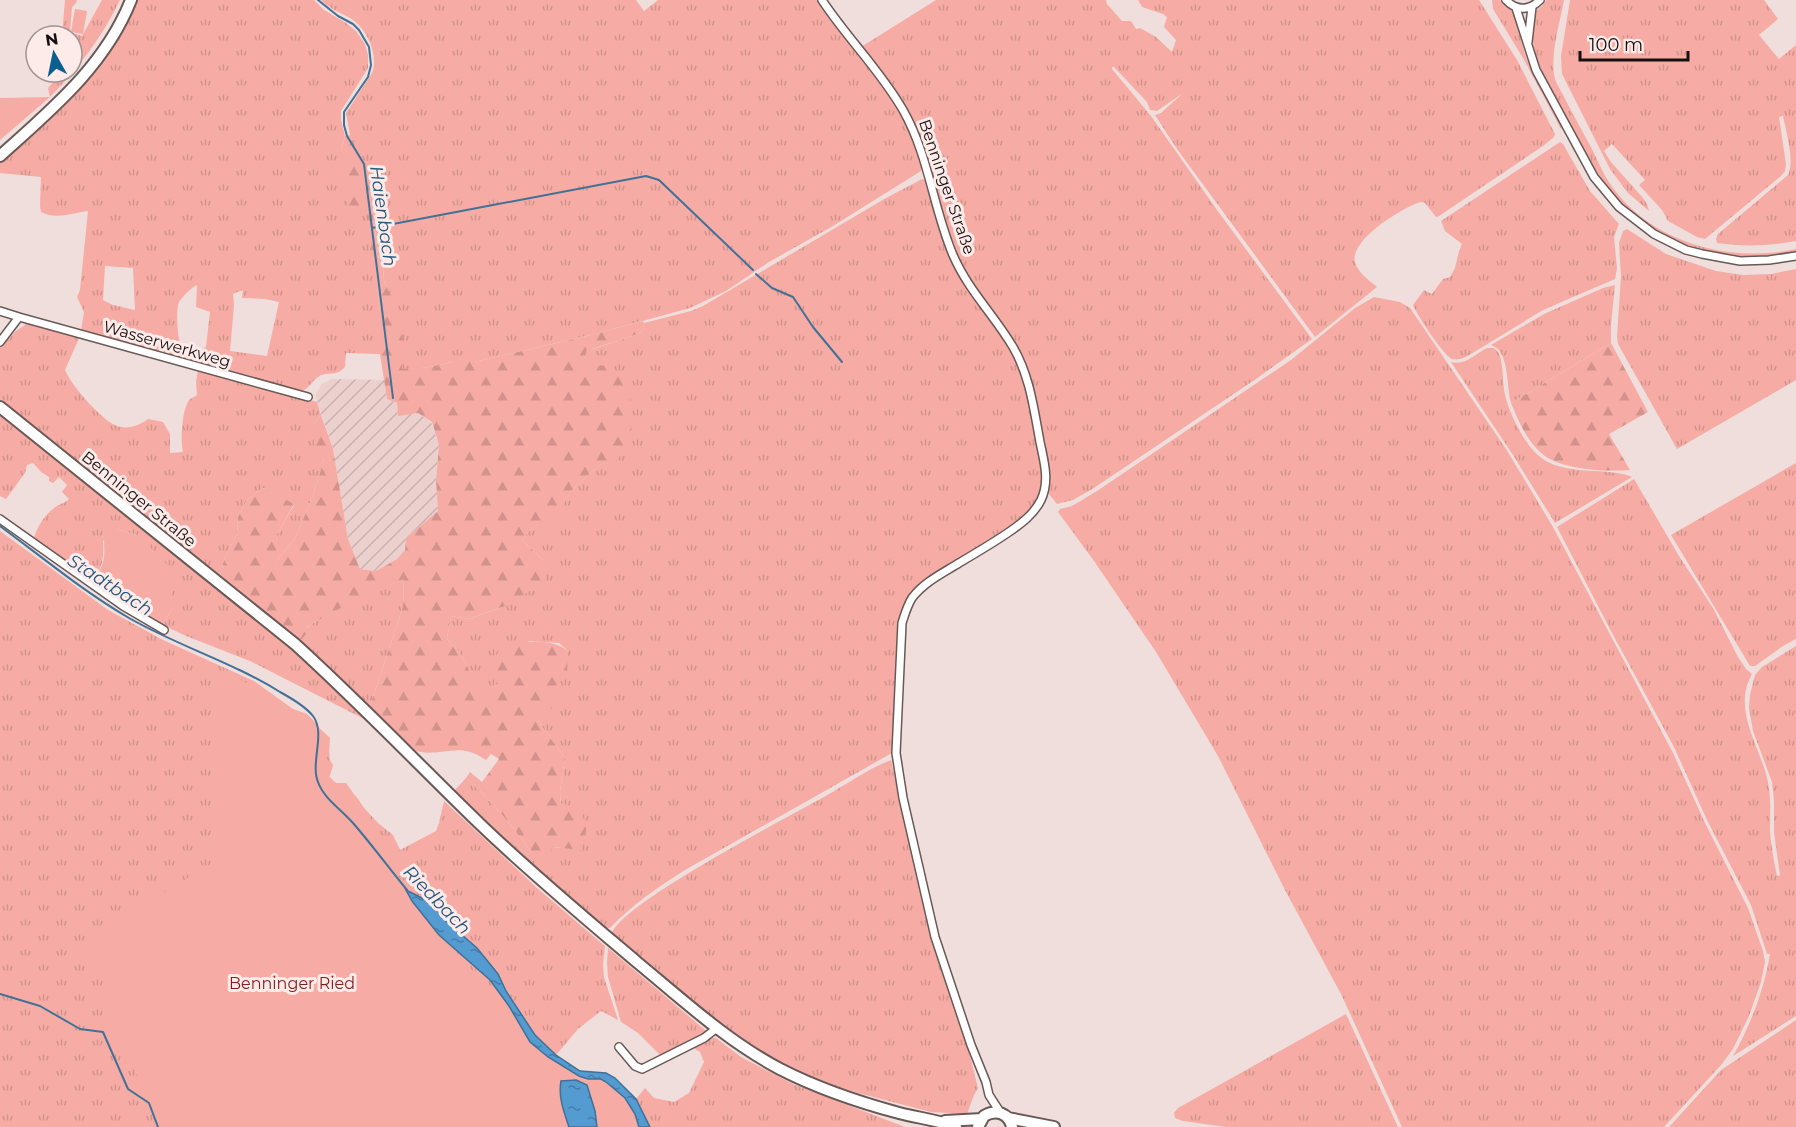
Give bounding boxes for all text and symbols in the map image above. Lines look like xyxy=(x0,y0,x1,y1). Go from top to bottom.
north arrow xyxy=(24,24,84,84)
scale bar xyxy=(1580,24,1688,62)
text: N xyxy=(44,29,60,50)
text: 100 m xyxy=(1589,34,1643,56)
street label: Benninger Straße xyxy=(915,117,979,257)
water label: Haienbach xyxy=(365,164,401,268)
street label: Wasserwerkweg xyxy=(101,317,233,371)
street label: Benninger Straße xyxy=(78,447,200,551)
water label: Stadtbach xyxy=(64,550,156,620)
water label: Riedbach xyxy=(399,861,475,939)
park label: Benninger Ried xyxy=(229,974,355,993)

